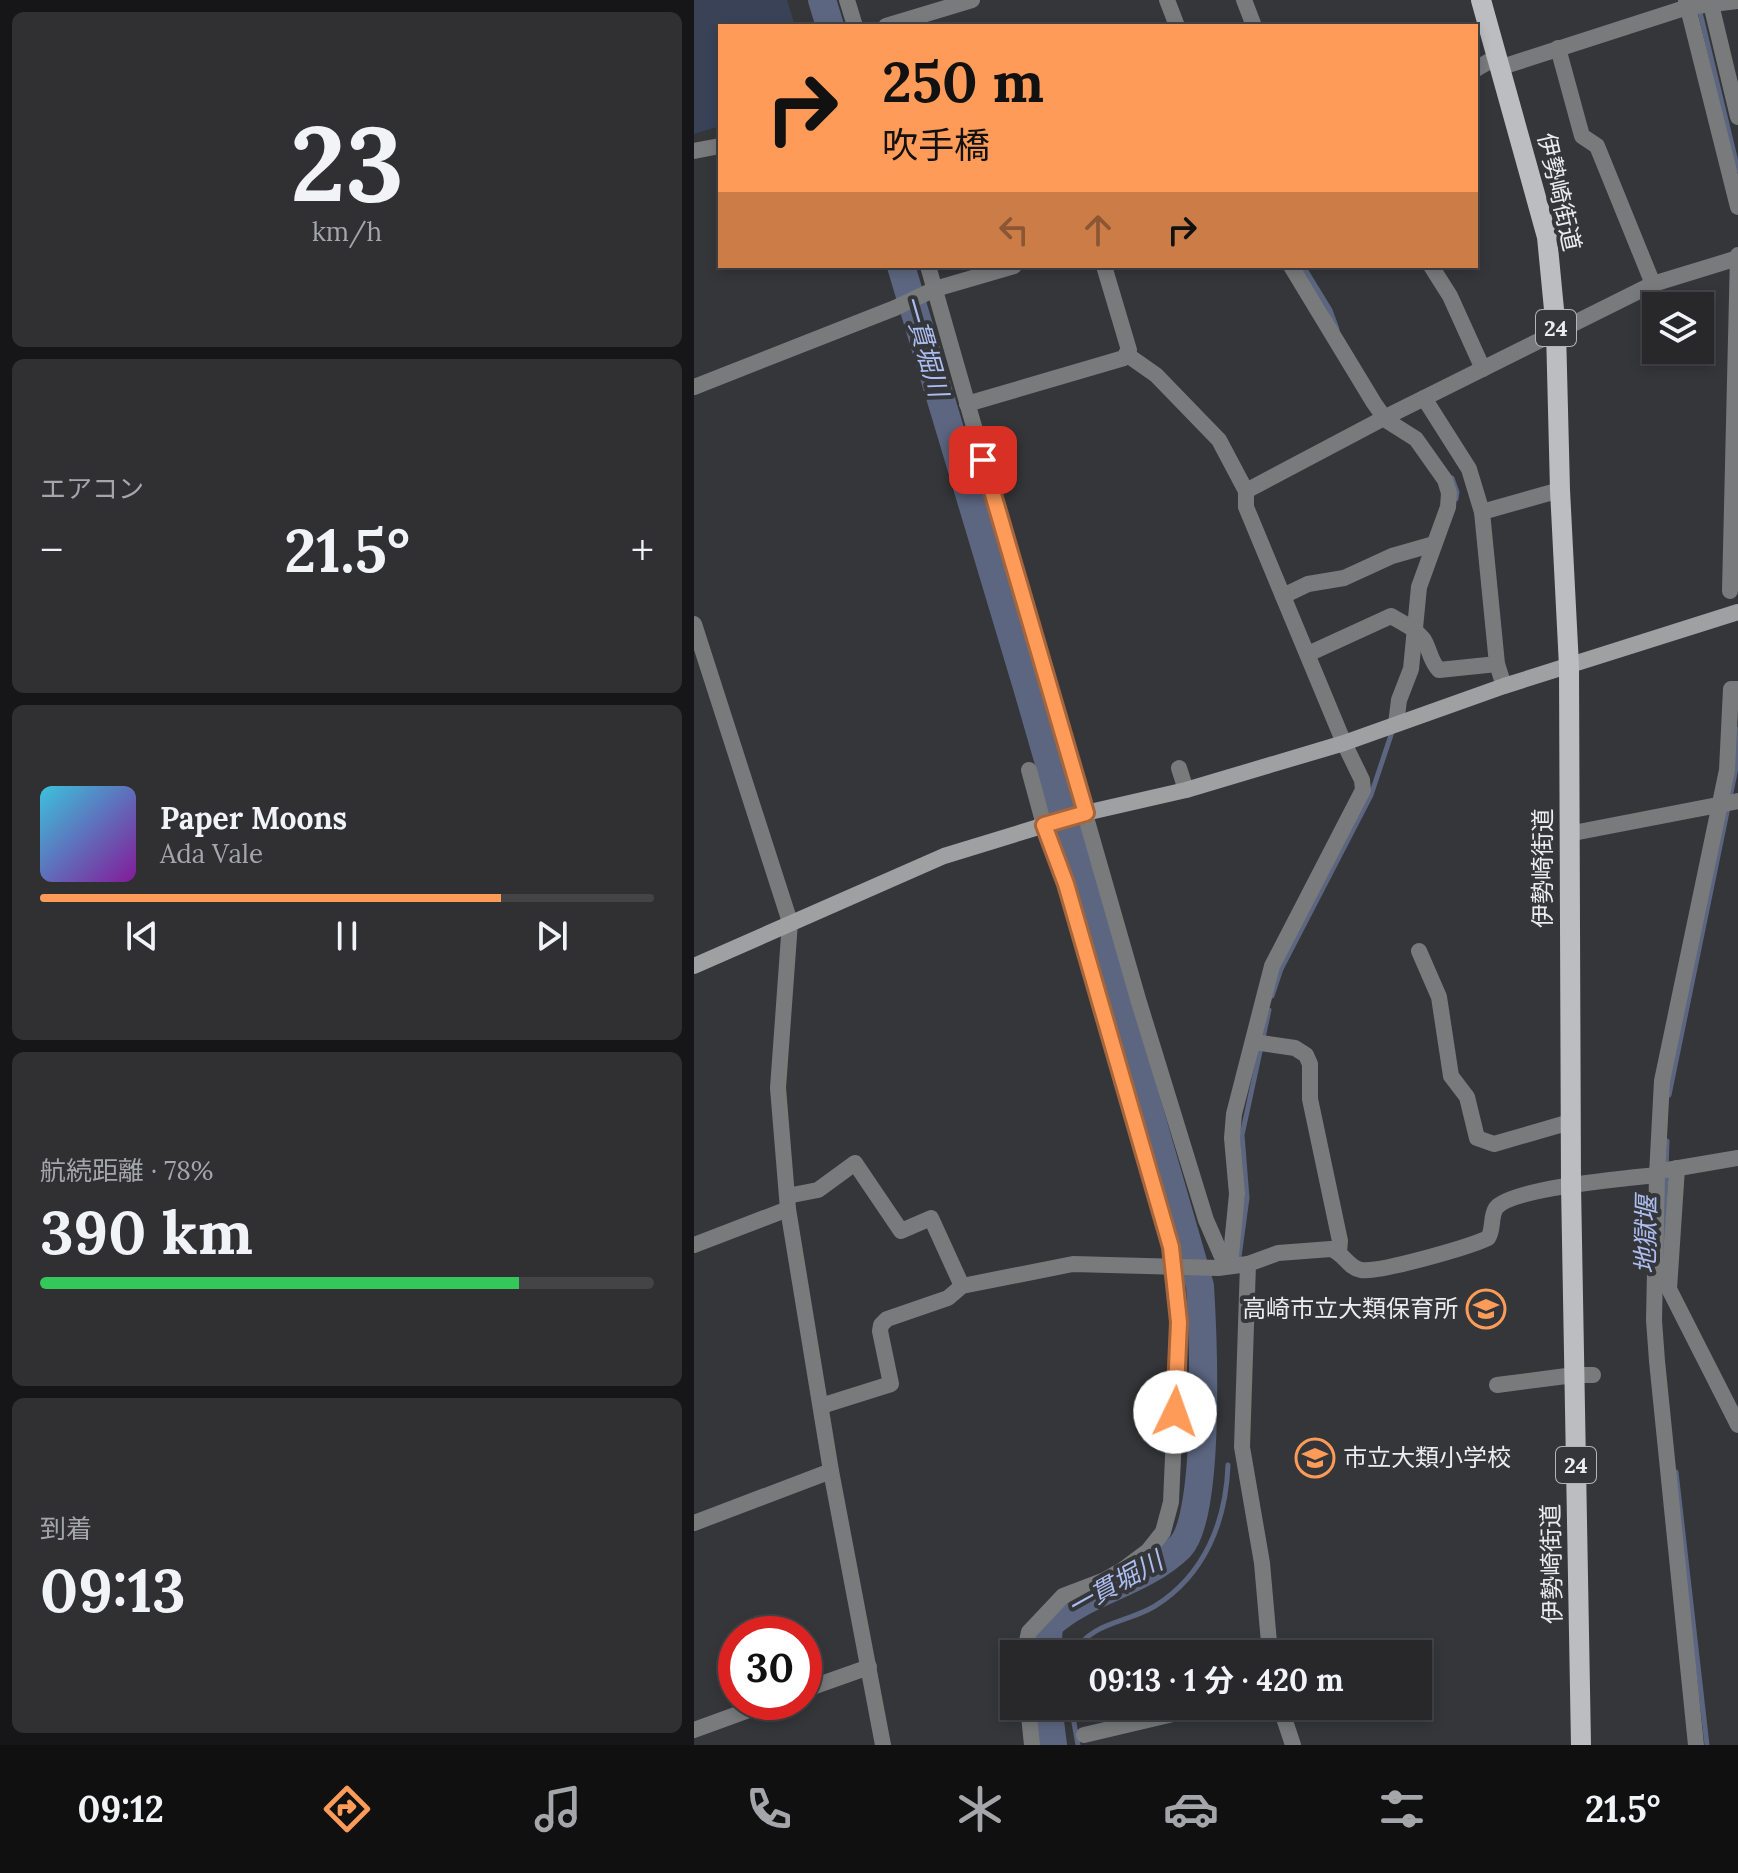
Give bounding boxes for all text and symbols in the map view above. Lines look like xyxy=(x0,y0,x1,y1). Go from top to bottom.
text: 250 m xyxy=(882,46,1044,117)
icon: right xyxy=(750,56,854,160)
text: 23 xyxy=(290,96,404,229)
text: 吹手橋 xyxy=(882,122,990,168)
street label: 伊勢崎街道 xyxy=(1531,130,1588,254)
icon: left xyxy=(992,208,1036,252)
icon: ahead xyxy=(1076,208,1120,252)
icon: right xyxy=(1160,208,1204,252)
text: km/h xyxy=(312,215,382,248)
water label: 一貫堀川 xyxy=(895,291,956,403)
map controls xyxy=(1642,292,1714,364)
button: layers xyxy=(1642,292,1714,364)
road number: 24 xyxy=(1536,310,1576,346)
pin xyxy=(949,426,1017,494)
icon: arrive xyxy=(961,438,1005,482)
text: エアコン xyxy=(40,472,144,505)
text: 21.5° xyxy=(284,512,410,588)
text: − xyxy=(40,522,63,578)
text: + xyxy=(631,522,654,578)
text: Paper Moons xyxy=(160,799,347,837)
street label: 伊勢崎街道 xyxy=(1527,808,1558,928)
text: Ada Vale xyxy=(160,837,263,870)
icon: previous xyxy=(120,914,164,958)
icon: pause xyxy=(325,914,369,958)
icon: next xyxy=(530,914,574,958)
text: 航続距離 · 78% xyxy=(40,1154,213,1187)
water label: 地獄堰 xyxy=(1628,1192,1663,1274)
text: 390 km xyxy=(40,1194,253,1270)
school or university icon: 高崎市立大類保育所 xyxy=(1465,1288,1507,1330)
place label: 高崎市立大類保育所 xyxy=(1242,1293,1458,1324)
position arrow xyxy=(1133,1370,1217,1454)
school or university icon: 市立大類小学校 xyxy=(1294,1437,1336,1479)
place label: 市立大類小学校 xyxy=(1343,1442,1511,1473)
road number: 24 xyxy=(1556,1447,1596,1483)
street label: 伊勢崎街道 xyxy=(1535,1504,1568,1624)
text: 到着 xyxy=(40,1512,92,1545)
water label: 一貫堀川 xyxy=(1061,1542,1171,1623)
text: 09:13 xyxy=(40,1552,186,1628)
speed limit sign: 30 xyxy=(718,1616,822,1720)
text: 09:13 · 1 分 · 420 m xyxy=(1089,1661,1344,1699)
icon: directions xyxy=(319,1781,375,1837)
icon: music xyxy=(530,1781,586,1837)
icon: phone xyxy=(741,1781,797,1837)
icon: climate xyxy=(952,1781,1008,1837)
icon: car xyxy=(1163,1781,1219,1837)
icon: filters xyxy=(1374,1781,1430,1837)
text: 09:12 xyxy=(78,1786,164,1832)
text: 21.5° xyxy=(1585,1786,1660,1832)

